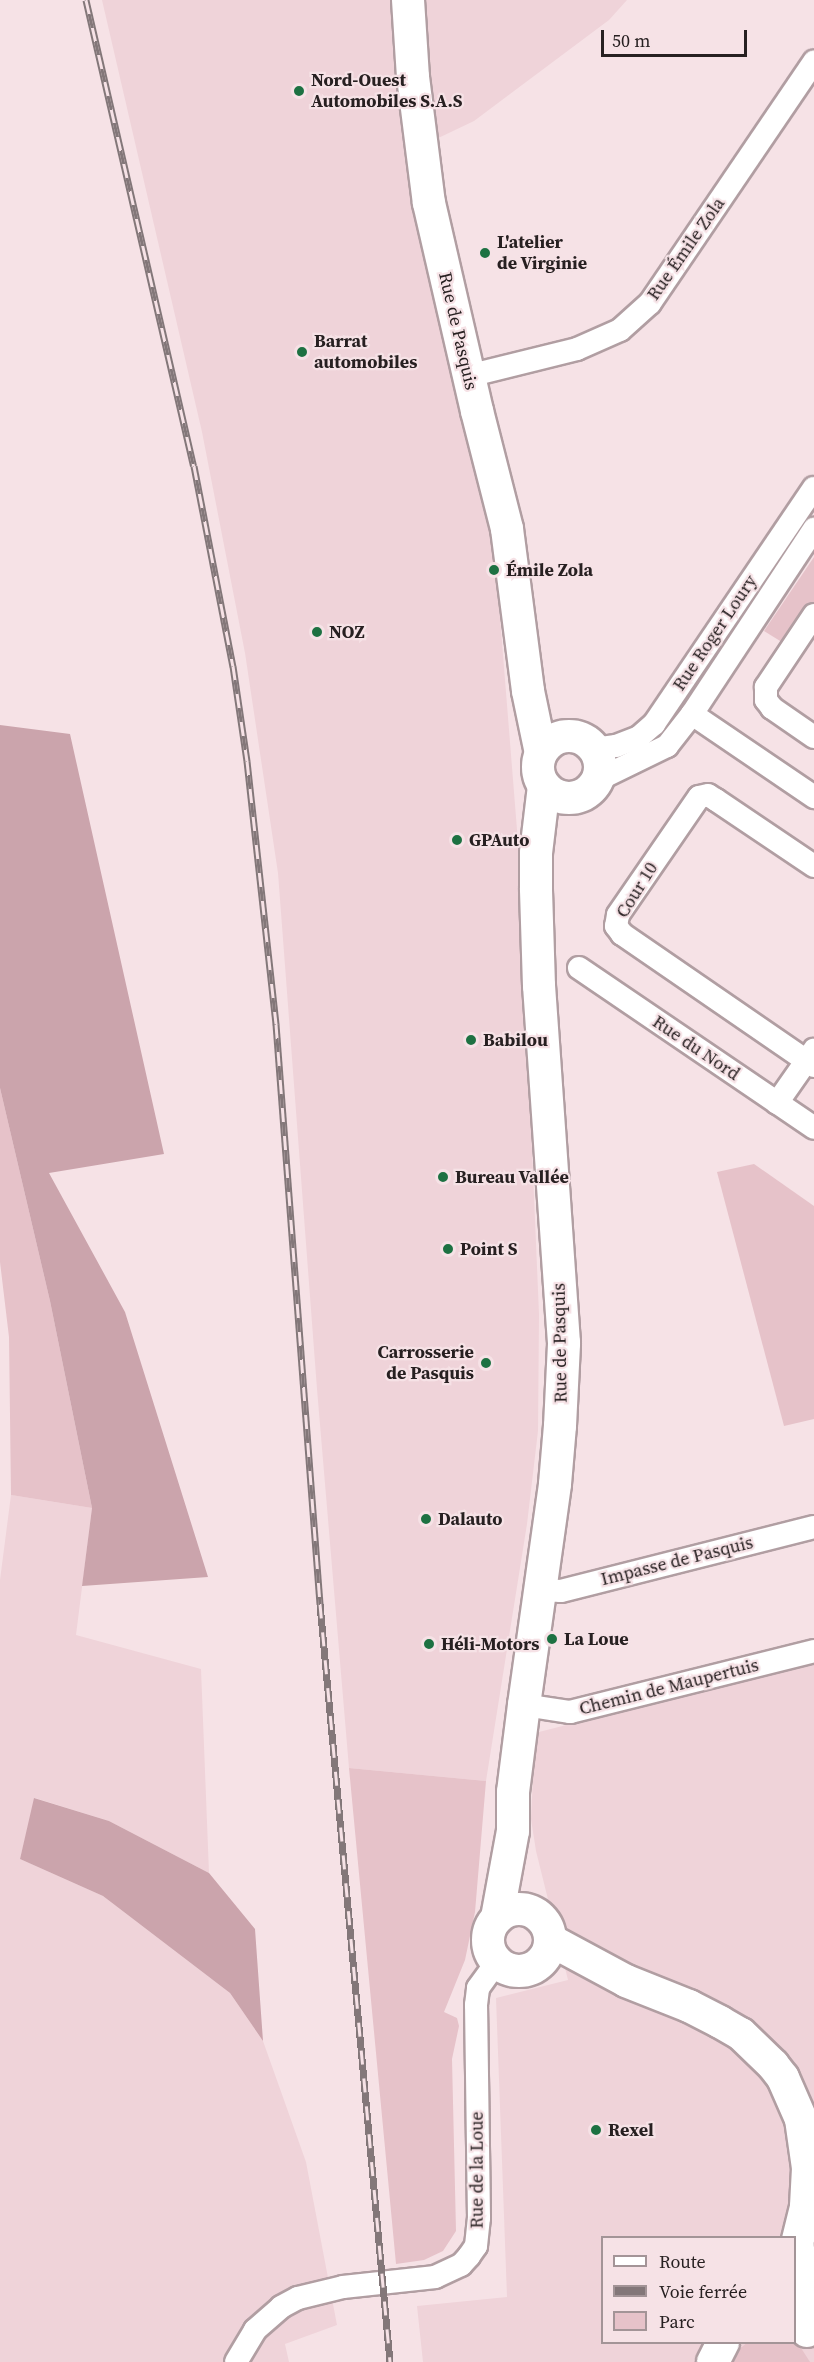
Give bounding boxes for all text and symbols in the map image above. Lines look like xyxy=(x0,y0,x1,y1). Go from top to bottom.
scale bar xyxy=(604,18,750,56)
text: 50 m xyxy=(612,28,650,53)
place label: Nord-Ouest Automobiles S.A.S xyxy=(311,70,463,112)
marker: Nord-Ouest Automobiles S.A.S xyxy=(292,84,306,98)
street label: Rue Émile Zola xyxy=(643,194,729,304)
place label: L'atelier de Virginie xyxy=(497,232,588,274)
marker: L'atelier de Virginie xyxy=(478,246,492,260)
street label: Rue de Pasquis xyxy=(434,270,482,392)
place label: Barrat automobiles xyxy=(314,331,417,374)
marker: Barrat automobiles xyxy=(295,345,309,359)
place label: Émile Zola xyxy=(506,559,593,581)
marker: Émile Zola xyxy=(487,563,501,577)
street label: Rue Roger Loury xyxy=(668,571,762,695)
place label: NOZ xyxy=(329,621,365,643)
marker: NOZ xyxy=(310,625,324,639)
place label: GPAuto xyxy=(469,829,529,851)
marker: GPAuto xyxy=(450,833,464,847)
street label: Cour 10 xyxy=(612,858,662,922)
street label: Rue du Nord xyxy=(648,1011,744,1085)
place label: Babilou xyxy=(483,1029,548,1051)
marker: Babilou xyxy=(464,1033,478,1047)
place label: Bureau Vallée xyxy=(455,1166,569,1188)
marker: Bureau Vallée xyxy=(436,1170,450,1184)
place label: Point S xyxy=(460,1238,518,1260)
marker: Point S xyxy=(441,1242,455,1256)
street label: Rue de Pasquis xyxy=(548,1283,572,1403)
place label: Carrosserie de Pasquis xyxy=(377,1342,474,1384)
marker: Carrosserie de Pasquis xyxy=(479,1356,493,1370)
place label: Dalauto xyxy=(438,1508,502,1530)
marker: Dalauto xyxy=(419,1512,433,1526)
street label: Impasse de Pasquis xyxy=(599,1532,755,1590)
place label: La Loue xyxy=(564,1628,629,1650)
marker: La Loue xyxy=(545,1632,559,1646)
place label: Héli-Motors xyxy=(441,1633,539,1655)
marker: Héli-Motors xyxy=(422,1637,436,1651)
street label: Chemin de Maupertuis xyxy=(577,1654,761,1720)
street label: Rue de la Loue xyxy=(466,2111,488,2229)
place label: Rexel xyxy=(608,2119,654,2141)
marker: Rexel xyxy=(589,2123,603,2137)
legend xyxy=(601,2236,796,2344)
text: Route xyxy=(659,2249,706,2274)
text: Voie ferrée xyxy=(659,2279,747,2304)
text: Parc xyxy=(659,2309,695,2334)

